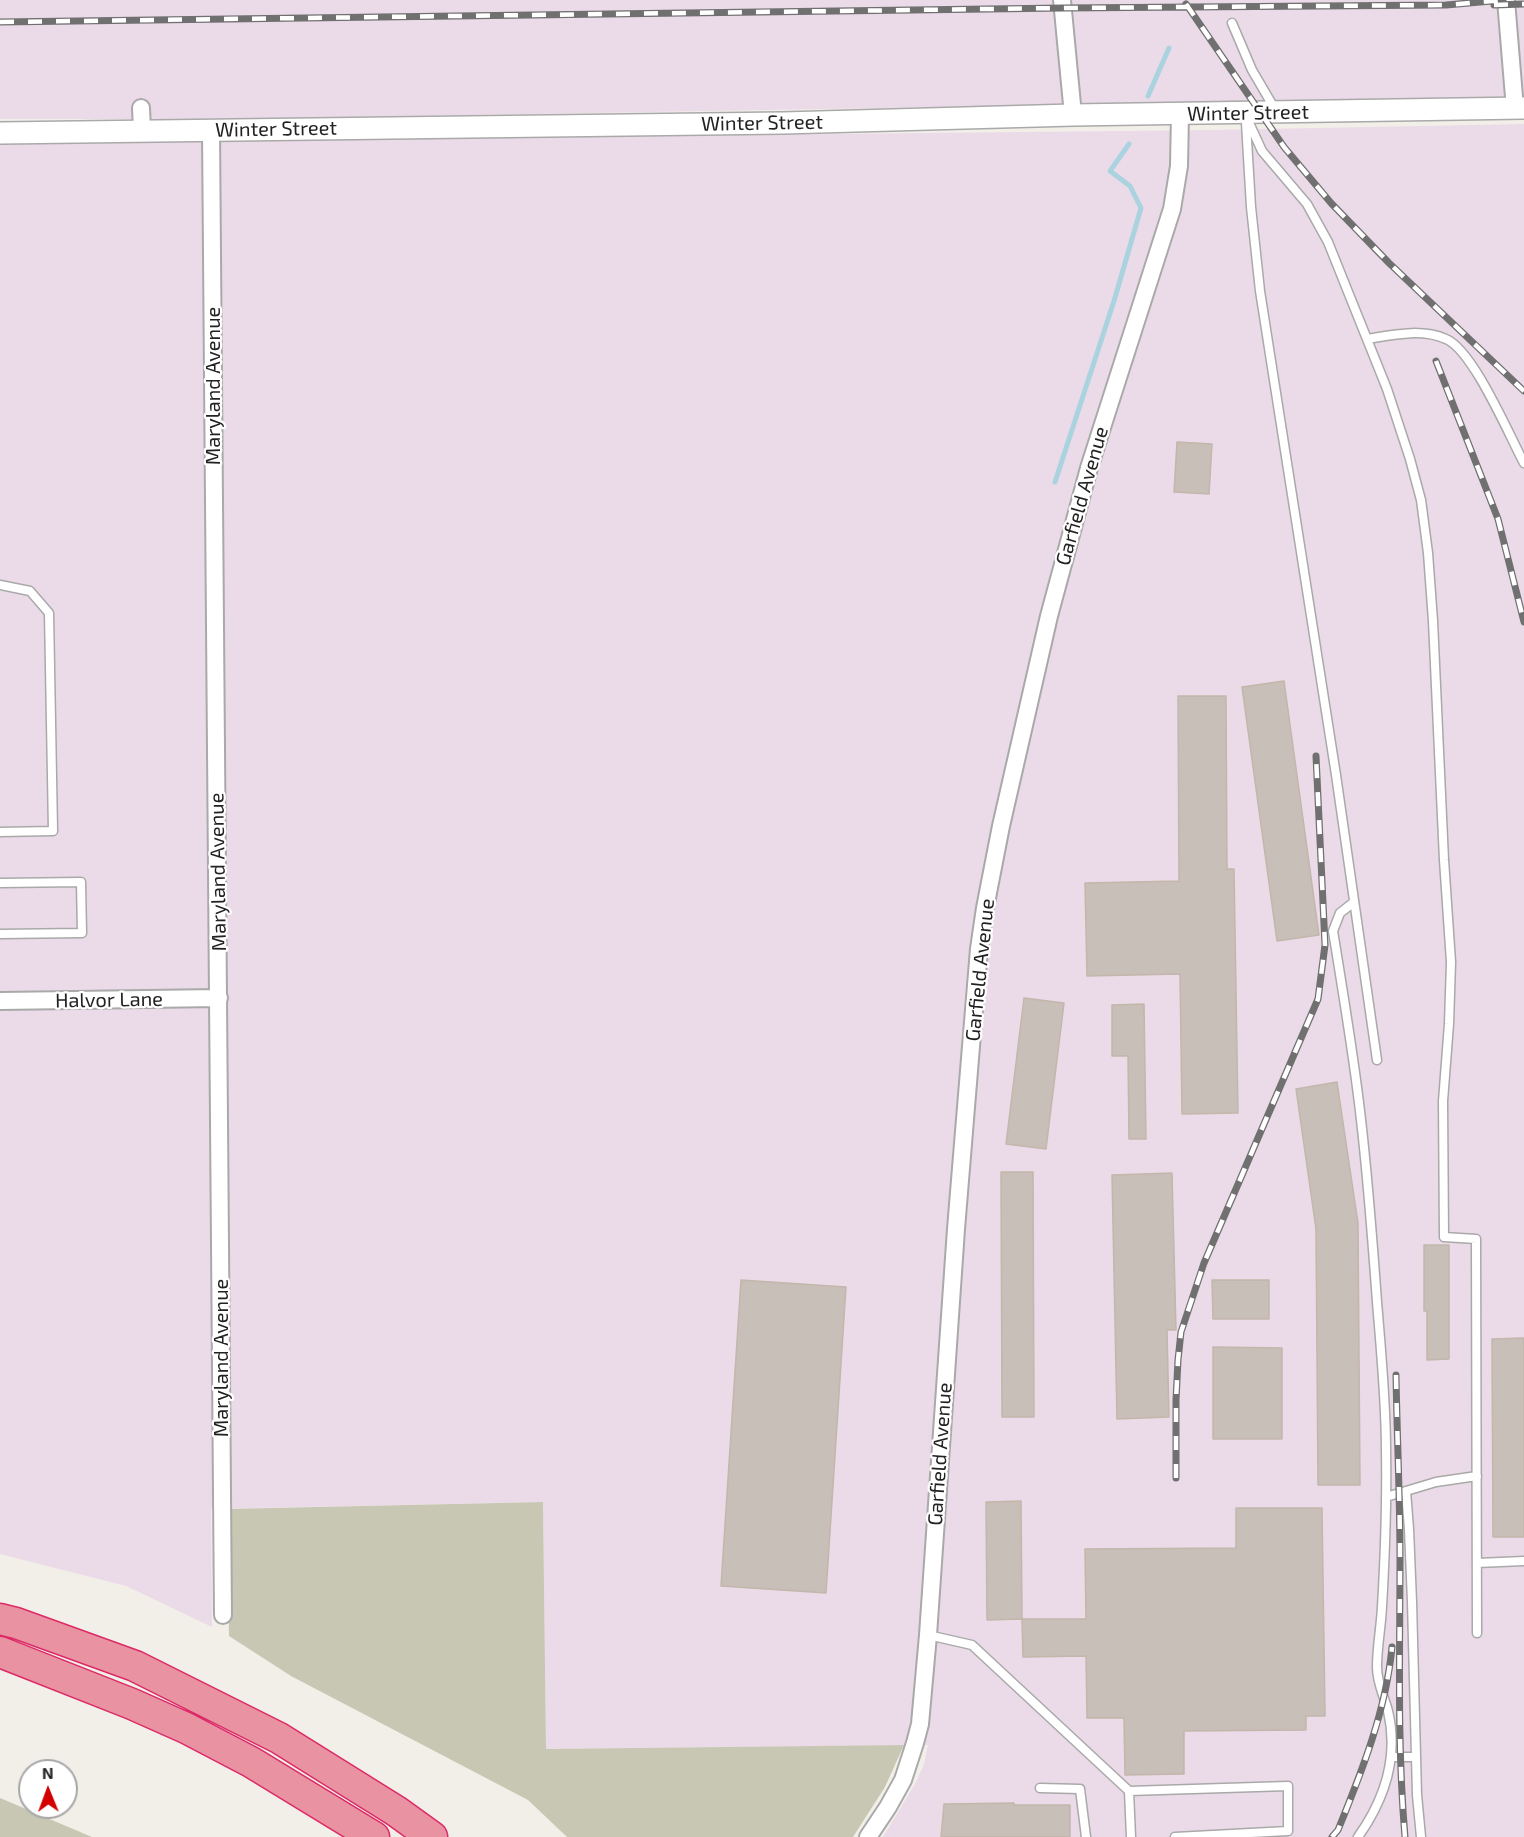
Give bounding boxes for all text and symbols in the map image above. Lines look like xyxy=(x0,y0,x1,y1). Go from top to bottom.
street label: Winter Street xyxy=(1187,100,1309,126)
street label: Winter Street xyxy=(701,110,823,136)
street label: Winter Street xyxy=(215,116,337,142)
street label: Maryland Avenue xyxy=(201,307,225,465)
street label: Garfield Avenue xyxy=(1051,424,1113,568)
street label: Maryland Avenue xyxy=(205,793,231,951)
street label: Garfield Avenue xyxy=(961,897,999,1043)
street label: Halvor Lane xyxy=(55,987,163,1013)
street label: Maryland Avenue xyxy=(209,1279,233,1437)
street label: Garfield Avenue xyxy=(923,1382,957,1526)
north arrow xyxy=(18,1759,78,1819)
text: N xyxy=(42,1763,54,1782)

